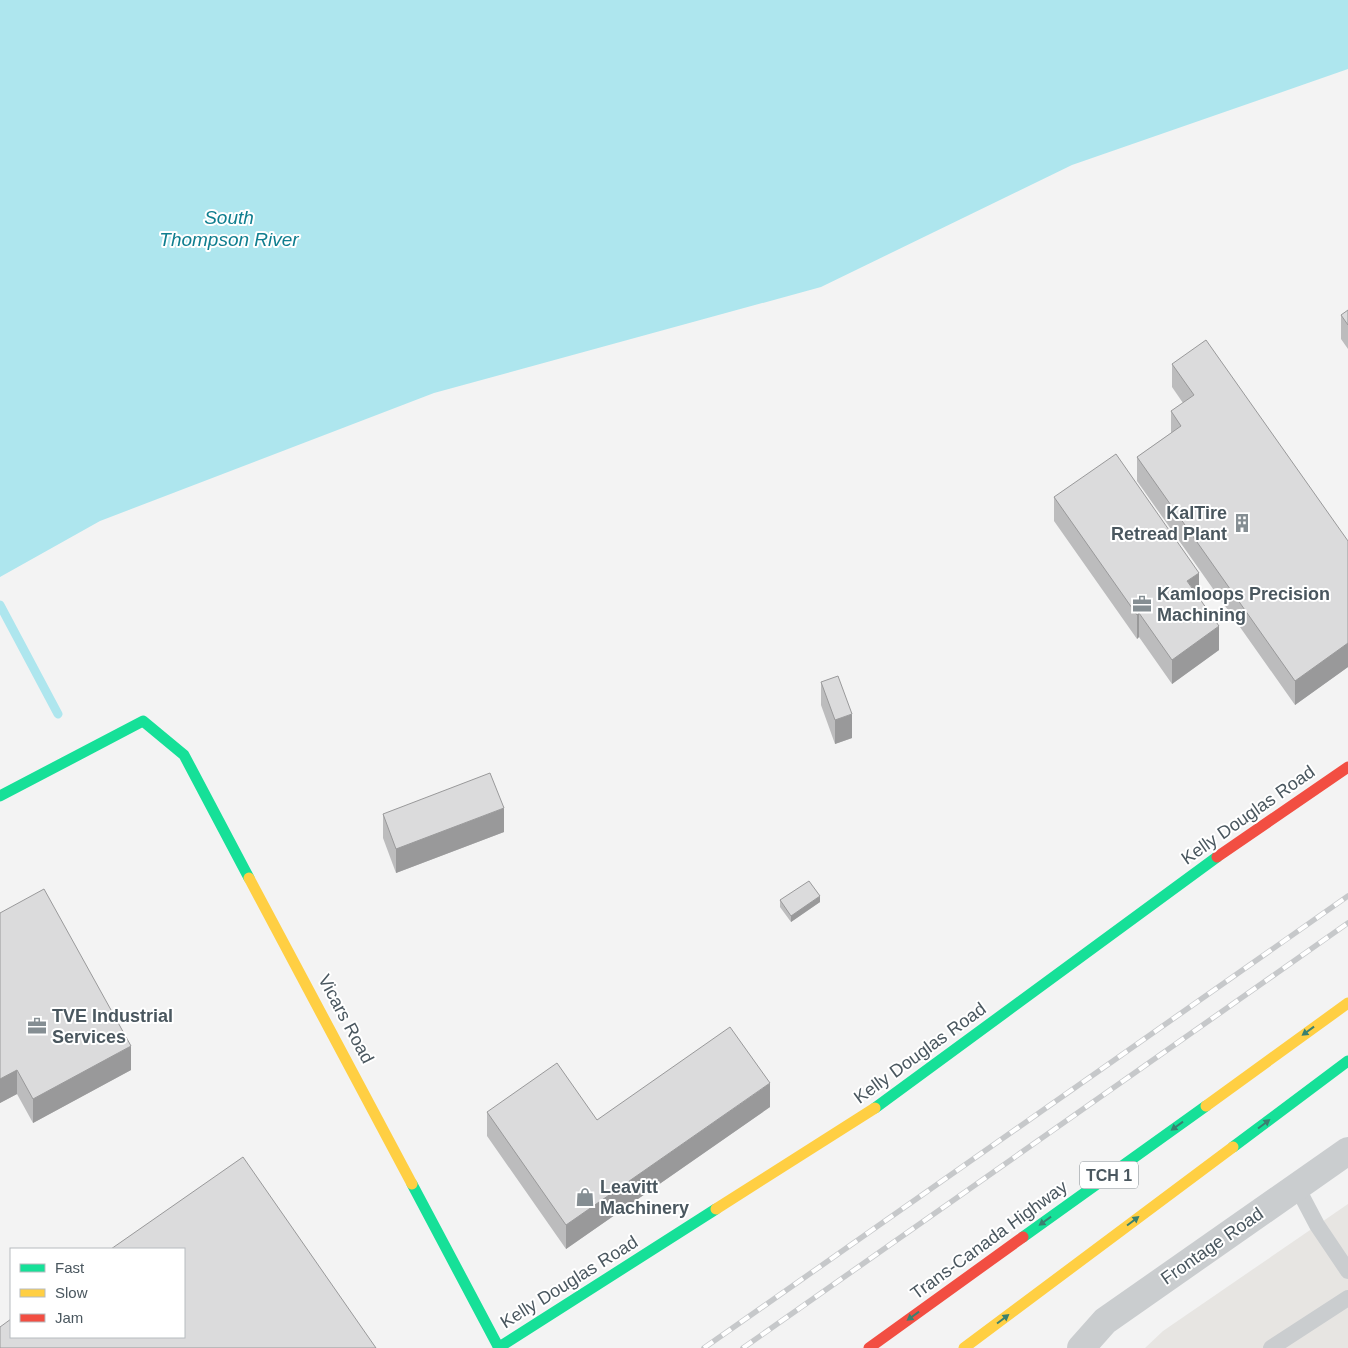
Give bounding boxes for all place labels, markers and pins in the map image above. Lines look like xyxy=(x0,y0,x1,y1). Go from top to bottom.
place label: KalTire Retread Plant xyxy=(1111,503,1227,544)
building icon: KalTire Retread Plant xyxy=(1231,512,1253,534)
place label: Kamloops Precision Machining xyxy=(1157,584,1330,625)
office icon: Kamloops Precision Machining xyxy=(1131,593,1153,615)
place label: TVE Industrial Services xyxy=(52,1006,173,1047)
office icon: TVE Industrial Services xyxy=(26,1015,48,1037)
place label: Leavitt Machinery xyxy=(600,1177,689,1218)
shop icon: Leavitt Machinery xyxy=(574,1186,596,1208)

